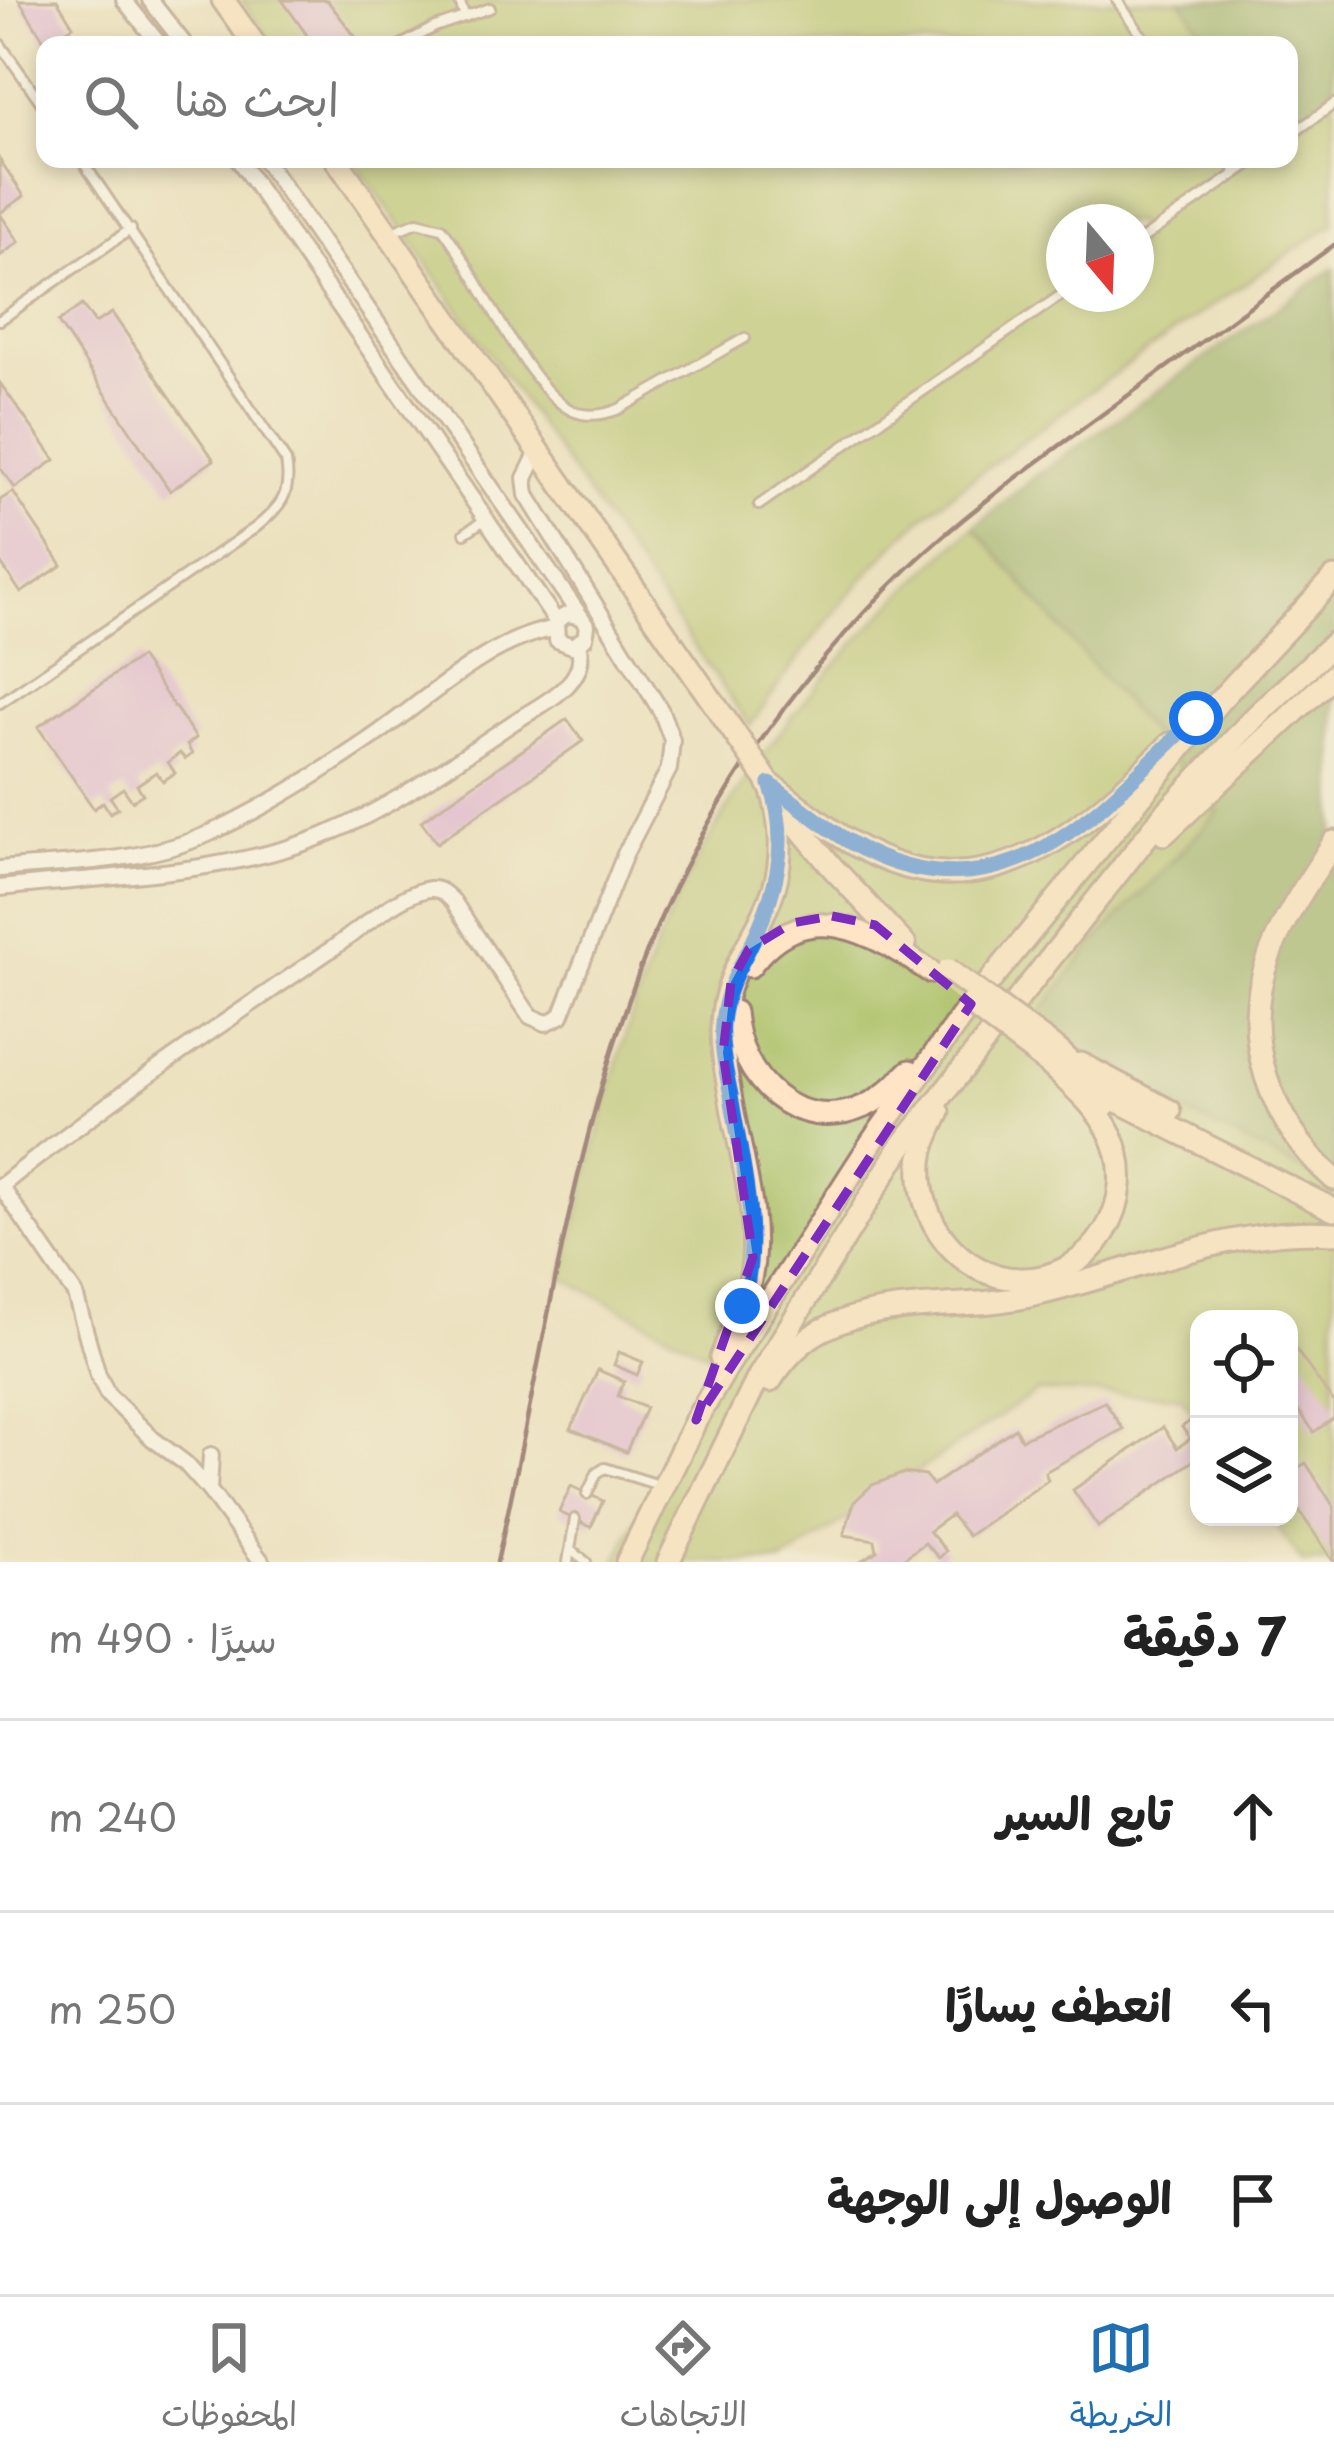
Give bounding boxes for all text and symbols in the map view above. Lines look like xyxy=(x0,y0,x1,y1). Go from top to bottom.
search box xyxy=(36,36,1298,168)
text: ابحث هنا xyxy=(174,63,339,131)
icon: search xyxy=(78,69,144,135)
north arrow xyxy=(1046,204,1154,312)
route start xyxy=(1169,691,1223,745)
route end xyxy=(715,1279,769,1333)
map controls xyxy=(1190,1310,1298,1526)
button: locate xyxy=(1190,1310,1298,1418)
button: layers xyxy=(1190,1418,1298,1526)
text: 7 دقيقة xyxy=(1123,1596,1286,1673)
text: سيرًا · 490 m xyxy=(48,1607,277,1666)
text: تابع السير xyxy=(997,1777,1172,1845)
icon: ahead xyxy=(1220,1783,1286,1849)
text: 240 m xyxy=(48,1786,177,1845)
text: انعطف يسارًا xyxy=(945,1969,1172,2037)
icon: left xyxy=(1220,1975,1286,2041)
text: 250 m xyxy=(48,1978,176,2037)
text: الوصول إلى الوجهة xyxy=(827,2161,1172,2229)
icon: arrive xyxy=(1220,2167,1286,2233)
tab: المحفوظات xyxy=(161,2315,297,2444)
tab: الاتجاهات xyxy=(620,2315,747,2444)
tab: الخريطة xyxy=(1070,2315,1173,2444)

